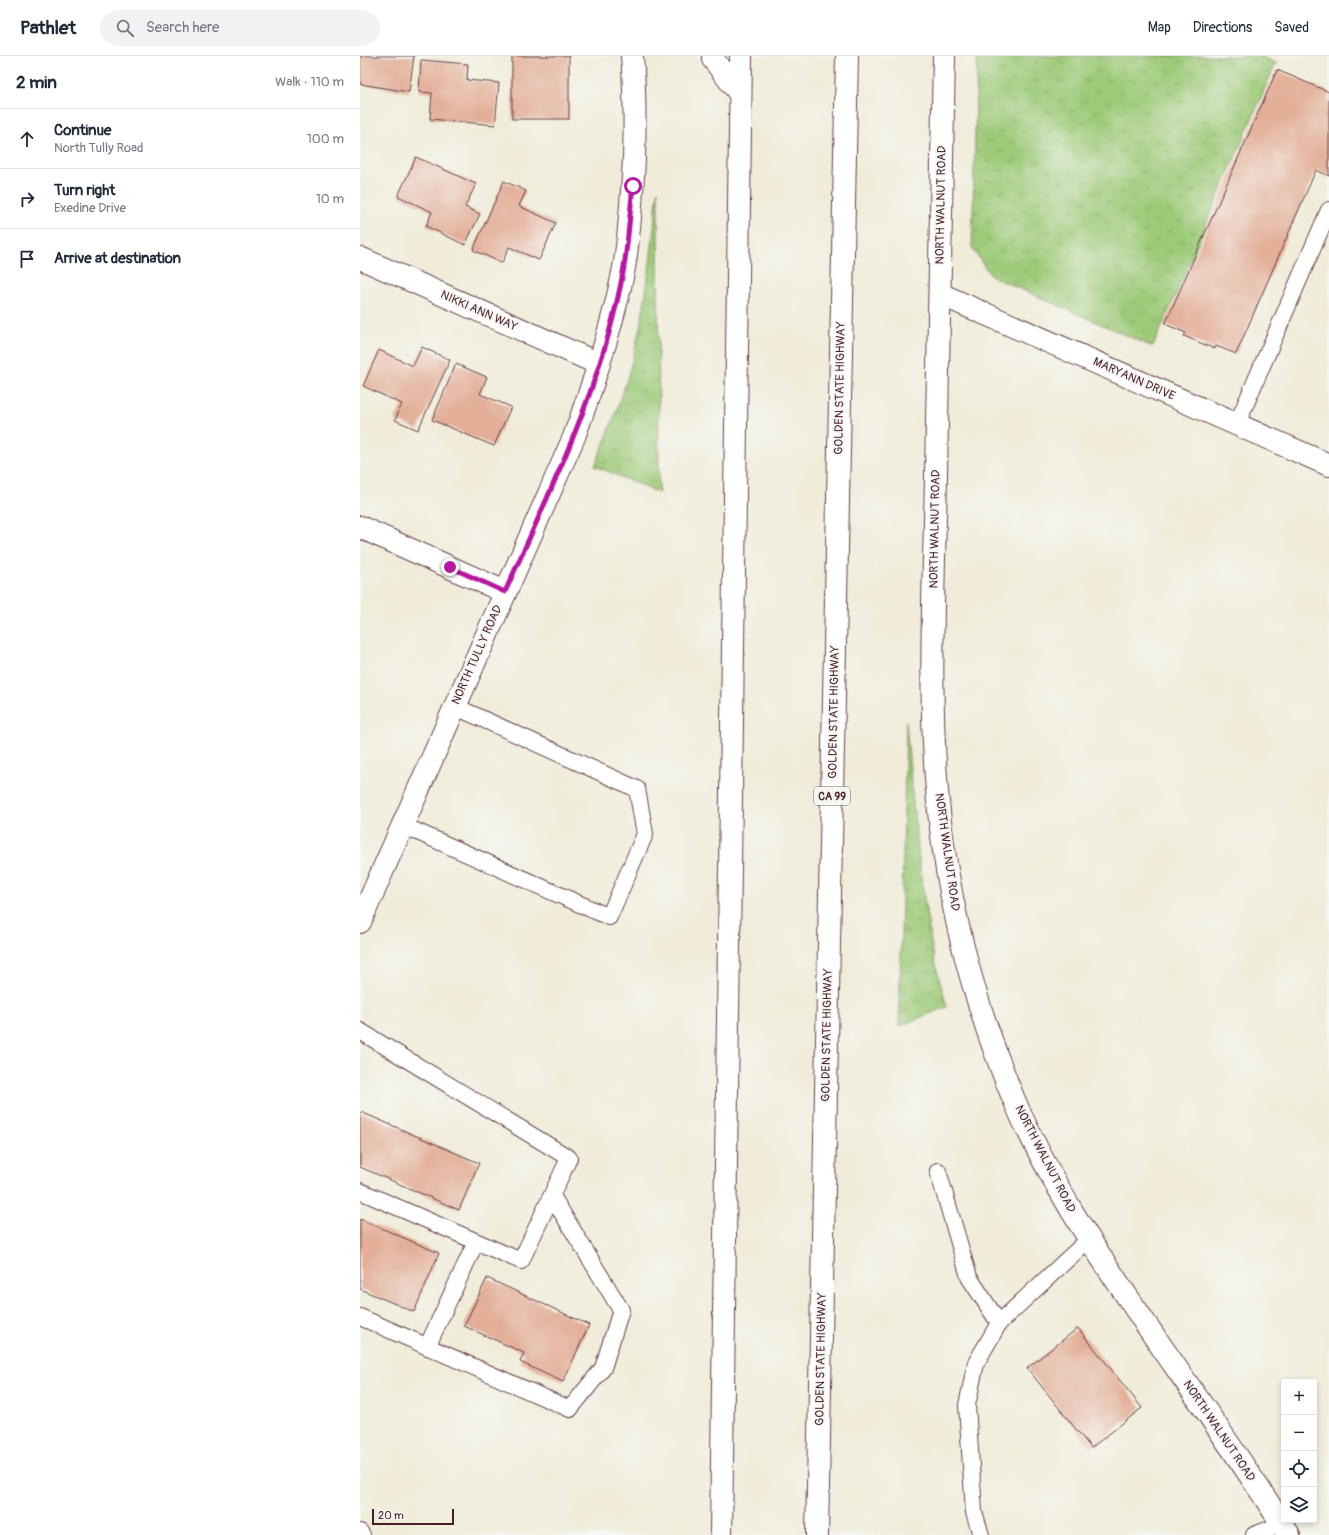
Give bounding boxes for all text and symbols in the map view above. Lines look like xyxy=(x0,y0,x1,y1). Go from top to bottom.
search box xyxy=(100,10,380,46)
text: Pathlet xyxy=(20,16,76,40)
icon: search xyxy=(114,17,136,39)
text: Search here xyxy=(146,18,219,37)
text: Map xyxy=(1148,19,1171,36)
text: Directions xyxy=(1193,19,1252,36)
text: Saved xyxy=(1274,19,1309,36)
text: 2 min xyxy=(16,72,57,93)
text: Walk · 110 m xyxy=(275,74,344,90)
text: Continue xyxy=(54,121,112,140)
icon: ahead xyxy=(16,128,38,150)
text: 100 m xyxy=(307,131,344,147)
text: North Tully Road xyxy=(54,140,143,156)
street label: NORTH WALNUT ROAD xyxy=(932,145,950,265)
route start xyxy=(624,177,642,195)
text: Turn right xyxy=(54,181,115,200)
icon: right xyxy=(16,188,38,210)
text: 10 m xyxy=(316,191,344,207)
text: Exedine Drive xyxy=(54,200,126,216)
icon: arrive xyxy=(16,248,38,270)
text: Arrive at destination xyxy=(54,249,181,268)
street label: NIKKI ANN WAY xyxy=(438,287,520,335)
street label: GOLDEN STATE HIGHWAY xyxy=(831,321,849,455)
street label: MARYANN DRIVE xyxy=(1091,354,1177,404)
street label: NORTH WALNUT ROAD xyxy=(926,469,944,589)
route end xyxy=(441,558,459,576)
street label: NORTH TULLY ROAD xyxy=(448,603,506,707)
street label: GOLDEN STATE HIGHWAY xyxy=(825,645,843,779)
road number: CA 99 xyxy=(814,787,850,805)
street label: NORTH WALNUT ROAD xyxy=(931,792,963,912)
street label: GOLDEN STATE HIGHWAY xyxy=(818,968,836,1102)
street label: NORTH WALNUT ROAD xyxy=(1011,1103,1079,1216)
street label: GOLDEN STATE HIGHWAY xyxy=(812,1292,830,1426)
street label: NORTH WALNUT ROAD xyxy=(1180,1378,1259,1485)
map controls xyxy=(1281,1379,1317,1523)
button: + xyxy=(1281,1379,1317,1415)
button: − xyxy=(1281,1415,1317,1451)
button: locate xyxy=(1281,1451,1317,1487)
button: layers xyxy=(1281,1487,1317,1523)
scale bar xyxy=(372,1507,454,1526)
text: 20 m xyxy=(378,1509,404,1522)

